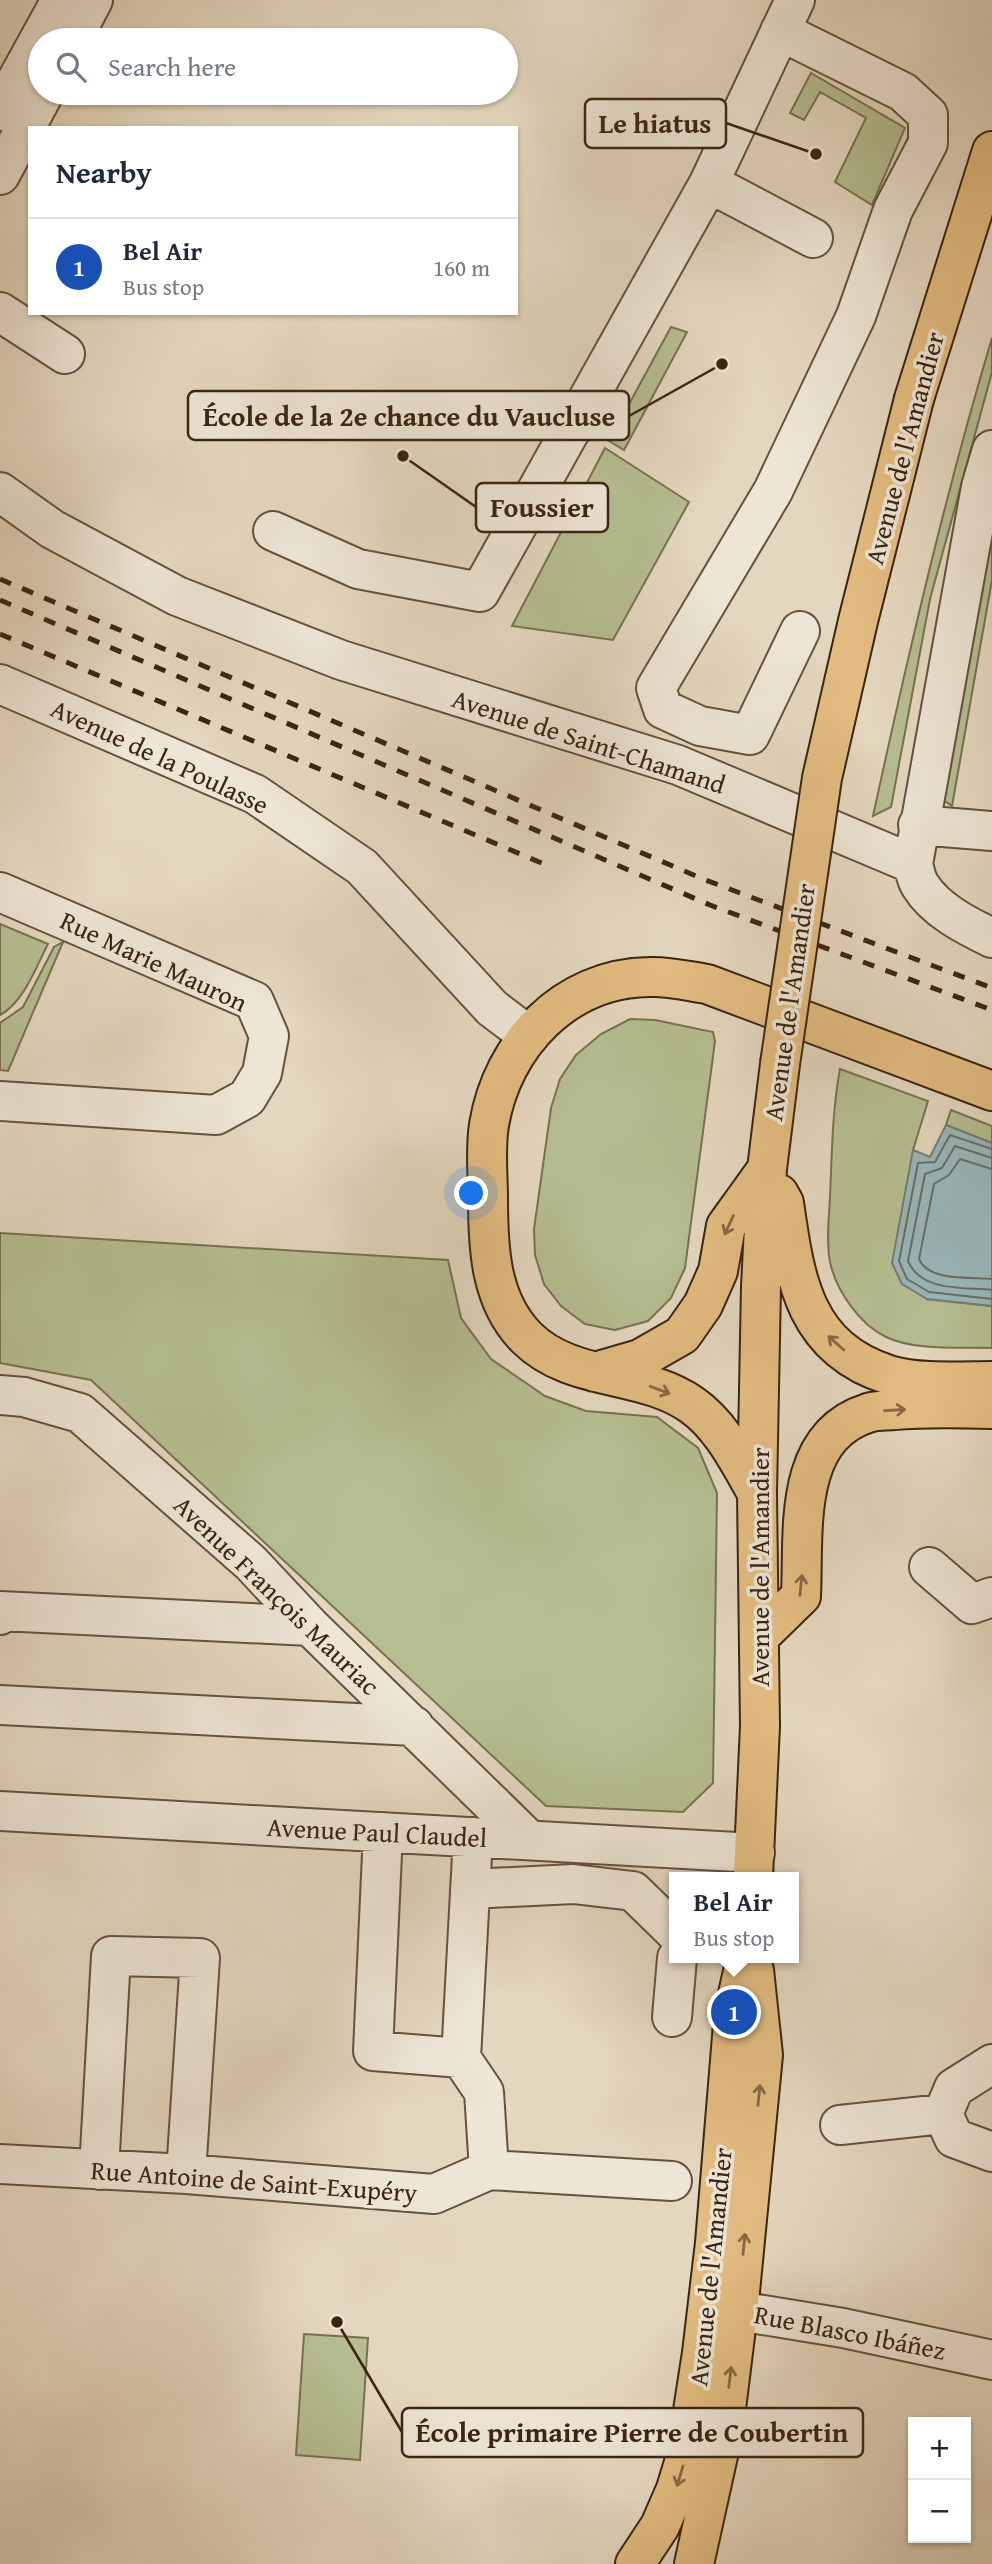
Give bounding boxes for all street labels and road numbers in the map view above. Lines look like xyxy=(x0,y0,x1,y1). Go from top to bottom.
street label: Avenue de l'Amandier xyxy=(854,327,954,569)
street label: Avenue de Saint-Chamand xyxy=(447,678,731,804)
street label: Avenue de la Poulasse xyxy=(45,688,275,824)
street label: Avenue de l'Amandier xyxy=(753,880,825,1123)
street label: Rue Marie Mauron xyxy=(54,901,254,1022)
street label: Avenue de l'Amandier xyxy=(740,1447,779,1687)
street label: Avenue François Mauriac xyxy=(165,1486,389,1704)
street label: Avenue Paul Claudel xyxy=(266,1807,488,1857)
street label: Avenue de l'Amandier xyxy=(678,2146,742,2388)
street label: Rue Antoine de Saint-Exupéry xyxy=(90,2150,418,2212)
street label: Rue Blasco Ibáñez xyxy=(751,2294,949,2370)

